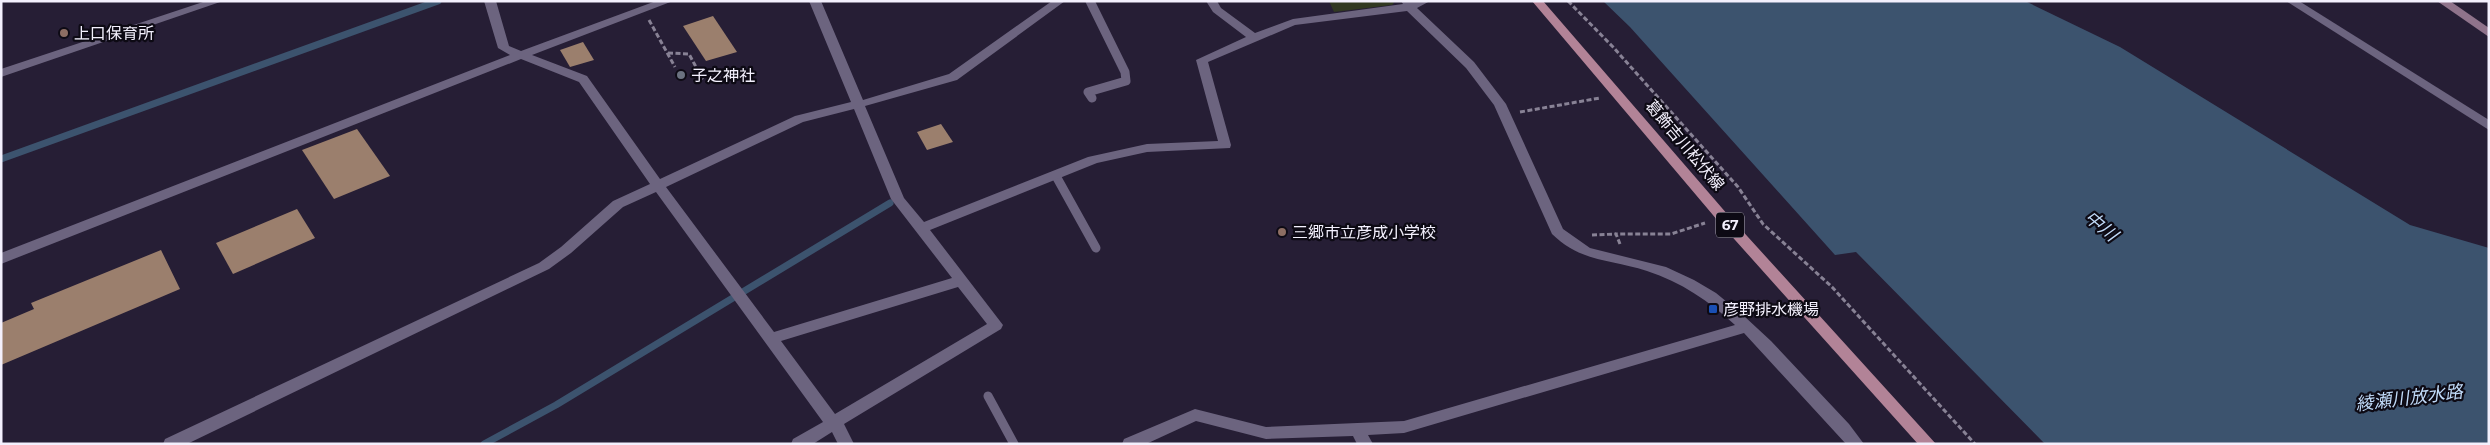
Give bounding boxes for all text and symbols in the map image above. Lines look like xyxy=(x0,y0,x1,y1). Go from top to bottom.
place label: 上口保育所 xyxy=(74,24,154,43)
marker: 上口保育所 xyxy=(58,27,70,39)
place label: 子之神社 xyxy=(691,66,755,85)
marker: 子之神社 xyxy=(675,69,687,81)
street label: 葛飾吉川松伏線 xyxy=(1642,96,1728,194)
water label: 中川 xyxy=(2080,206,2123,247)
road number: 67 xyxy=(1716,212,1744,238)
place label: 三郷市立彦成小学校 xyxy=(1292,223,1436,242)
marker: 三郷市立彦成小学校 xyxy=(1276,226,1288,238)
place label: 彦野排水機場 xyxy=(1723,300,1819,319)
marker: 彦野排水機場 xyxy=(1707,303,1719,315)
water label: 綾瀬川放水路 xyxy=(2354,380,2466,415)

